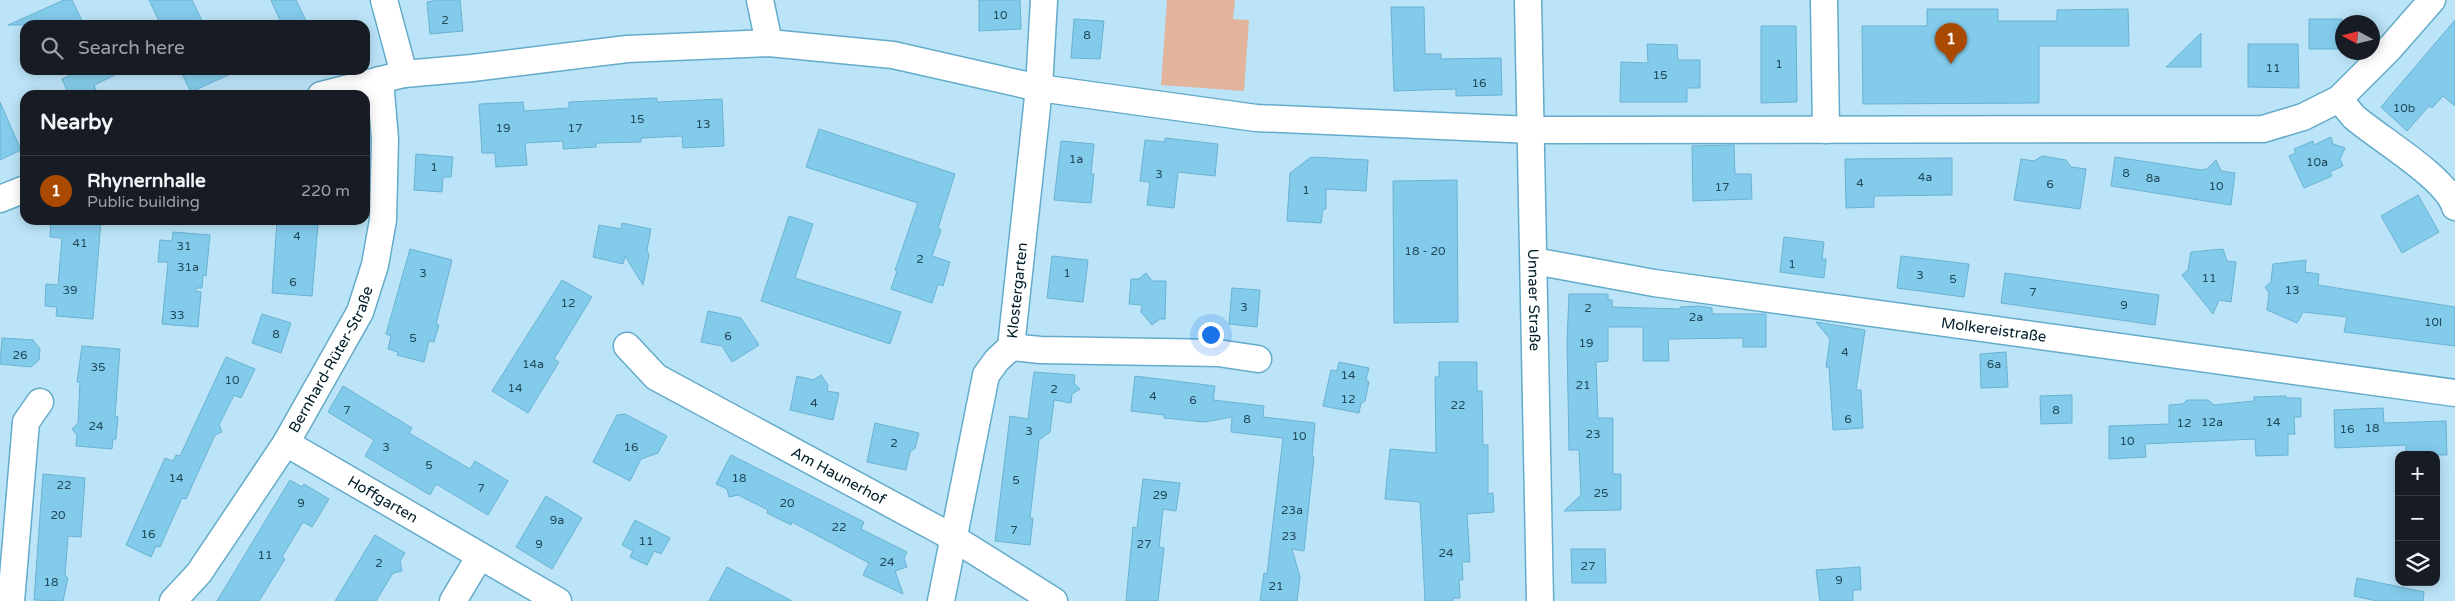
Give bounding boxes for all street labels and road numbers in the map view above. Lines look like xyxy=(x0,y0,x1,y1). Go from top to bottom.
street label: Klostergarten xyxy=(1003,241,1031,340)
street label: Unnaer Straße xyxy=(1524,249,1544,351)
street label: Bernhard-Rüter-Straße xyxy=(285,284,377,436)
street label: Molkereistraße xyxy=(1940,314,2048,346)
street label: Am Haunerhof xyxy=(788,443,889,509)
street label: Hoffgarten xyxy=(344,472,421,527)

